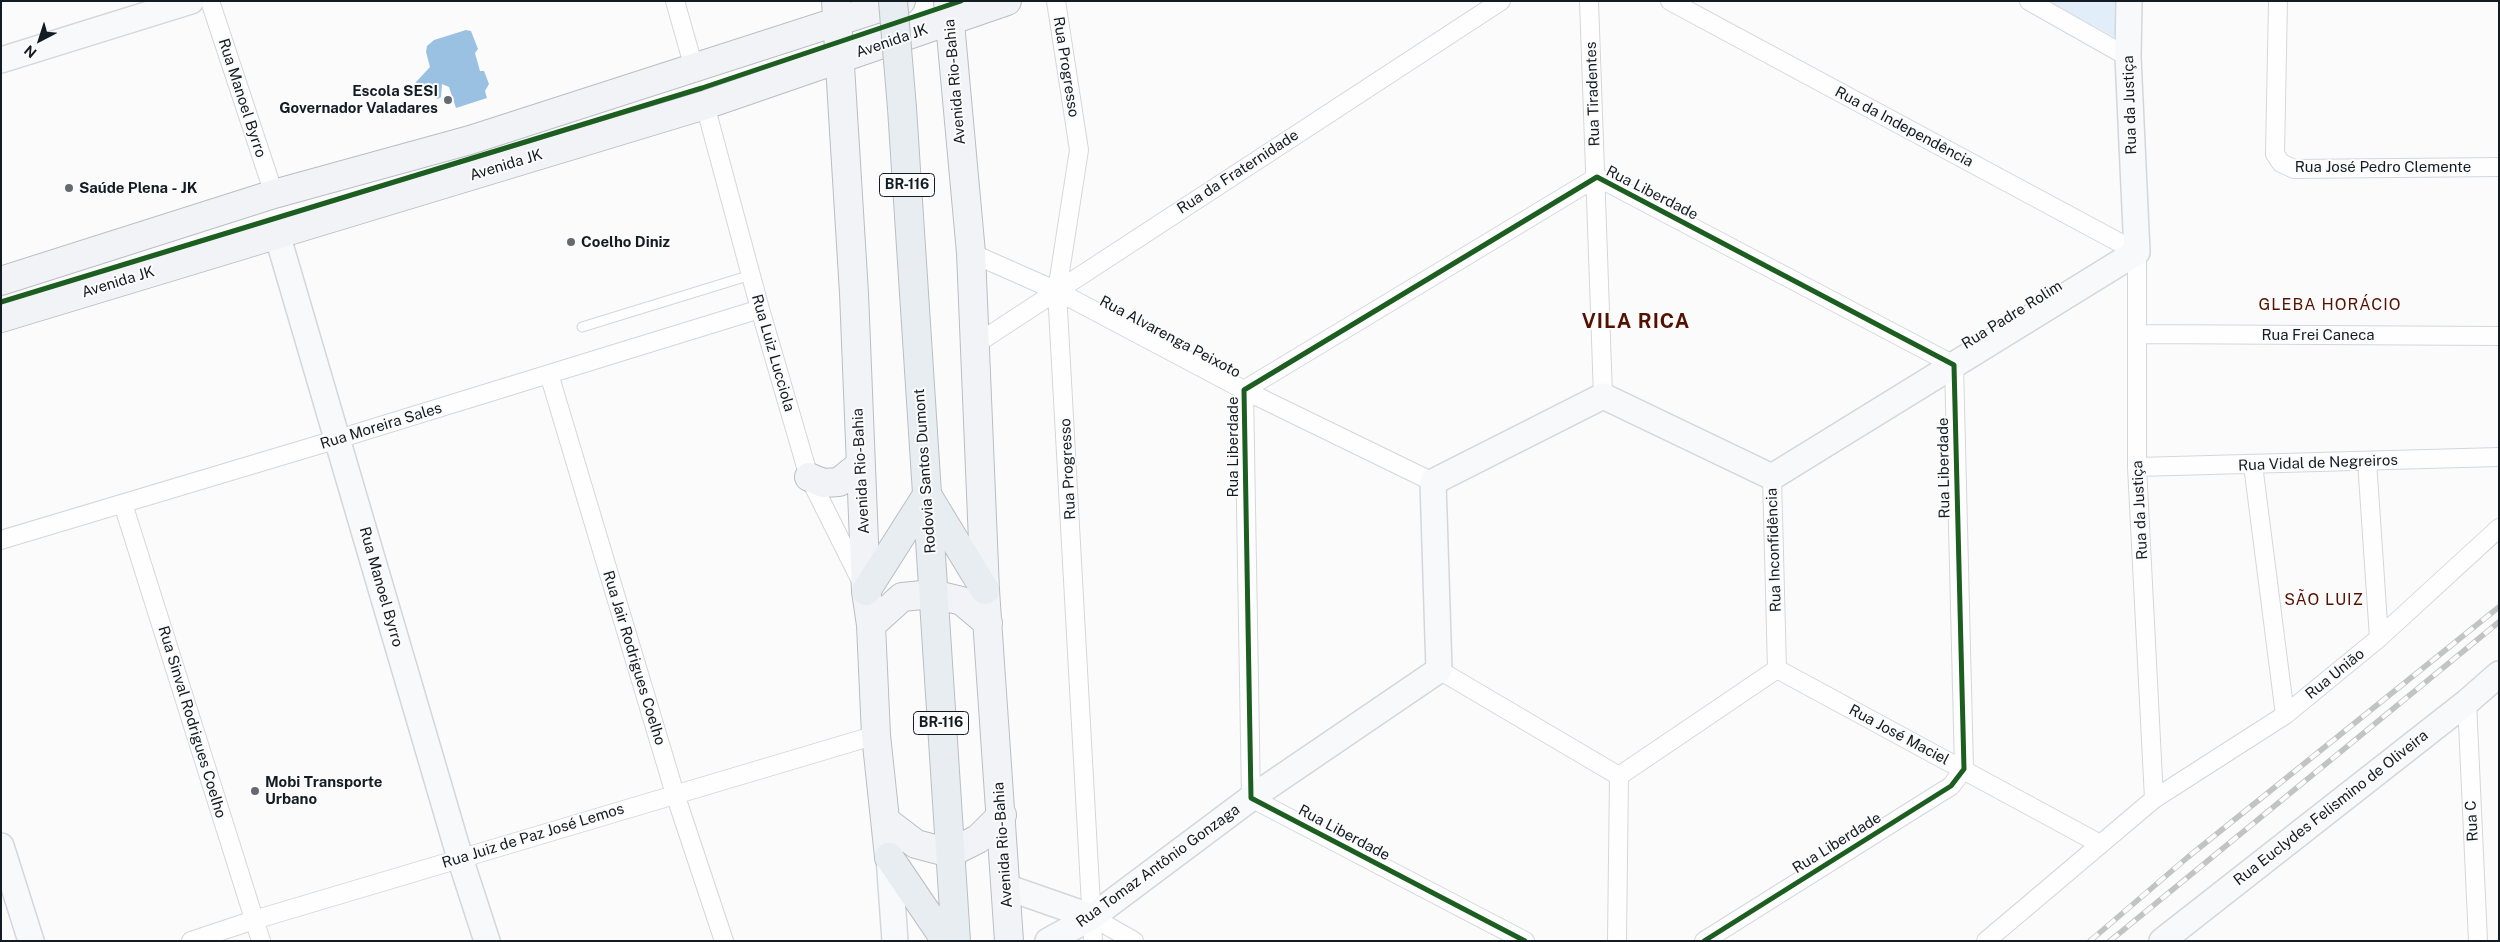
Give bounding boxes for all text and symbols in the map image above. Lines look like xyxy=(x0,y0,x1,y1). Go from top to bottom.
north arrow xyxy=(15,15,65,65)
street label: Rua Progresso xyxy=(1049,15,1083,119)
street label: Avenida Rio-Bahia xyxy=(941,18,969,146)
street label: Avenida JK xyxy=(854,20,930,62)
street label: Rua Manoel Byrro xyxy=(214,36,270,160)
street label: Rua Tiradentes xyxy=(1582,41,1604,147)
text: N xyxy=(21,42,40,61)
street label: Rua da Justiça xyxy=(2119,55,2141,155)
place label: Escola SESI Governador Valadares xyxy=(279,82,438,117)
street label: Rua da Independência xyxy=(1832,83,1976,171)
marker: Escola SESI Governador Valadares xyxy=(442,94,454,106)
street label: Rua da Fraternidade xyxy=(1174,126,1302,218)
street label: Avenida JK xyxy=(468,145,544,185)
street label: Rua José Pedro Clemente xyxy=(2295,158,2471,176)
street label: Rua Liberdade xyxy=(1603,162,1701,224)
road number: BR-116 xyxy=(880,174,934,196)
place label: Saúde Plena - JK xyxy=(79,179,198,197)
marker: Saúde Plena - JK xyxy=(63,182,75,194)
place label: Coelho Diniz xyxy=(581,233,670,251)
marker: Coelho Diniz xyxy=(565,236,577,248)
street label: Avenida JK xyxy=(80,262,156,302)
street label: Rua Padre Rolim xyxy=(1958,277,2066,353)
street label: Rua Luiz Lucciola xyxy=(748,292,798,414)
street label: Rua Alvarenga Peixoto xyxy=(1096,292,1244,382)
district label: GLEBA HORÁCIO xyxy=(2257,295,2403,315)
district label: VILA RICA xyxy=(1581,310,1691,334)
street label: Rua Frei Caneca xyxy=(2261,326,2375,344)
street label: Rodovia Santos Dumont xyxy=(910,388,940,554)
street label: Rua Liberdade xyxy=(1224,396,1242,498)
street label: Rua Moreira Sales xyxy=(318,399,444,453)
street label: Avenida Rio-Bahia xyxy=(849,408,873,534)
street label: Rua Liberdade xyxy=(1934,417,1954,519)
street label: Rua Progresso xyxy=(1056,418,1080,520)
street label: Rua Vidal de Negreiros xyxy=(2238,451,2398,475)
street label: Rua da Justiça xyxy=(2128,460,2152,560)
street label: Rua Inconfidência xyxy=(1763,488,1785,612)
street label: Rua Manoel Byrro xyxy=(355,525,407,649)
street label: Rua Jair Rodrigues Coelho xyxy=(599,569,669,747)
district label: SÃO LUIZ xyxy=(2283,590,2365,610)
street label: Rua Sinval Rodrigues Coelho xyxy=(154,624,230,820)
street label: Rua União xyxy=(2302,645,2368,703)
street label: Rua José Maciel xyxy=(1846,701,1952,769)
road number: BR-116 xyxy=(914,711,968,734)
street label: Rua Euclydes Felismino de Oliveira xyxy=(2230,727,2432,889)
place label: Mobi Transporte Urbano xyxy=(265,773,382,808)
street label: Avenida Rio-Bahia xyxy=(990,782,1016,908)
marker: Mobi Transporte Urbano xyxy=(249,785,261,797)
street label: Rua Juiz de Paz José Lemos xyxy=(440,800,626,872)
street label: Rua C xyxy=(2462,800,2482,842)
street label: Rua Tomaz Antônio Gonzaga xyxy=(1073,801,1243,931)
street label: Rua Liberdade xyxy=(1295,801,1393,865)
street label: Rua Liberdade xyxy=(1789,809,1885,877)

